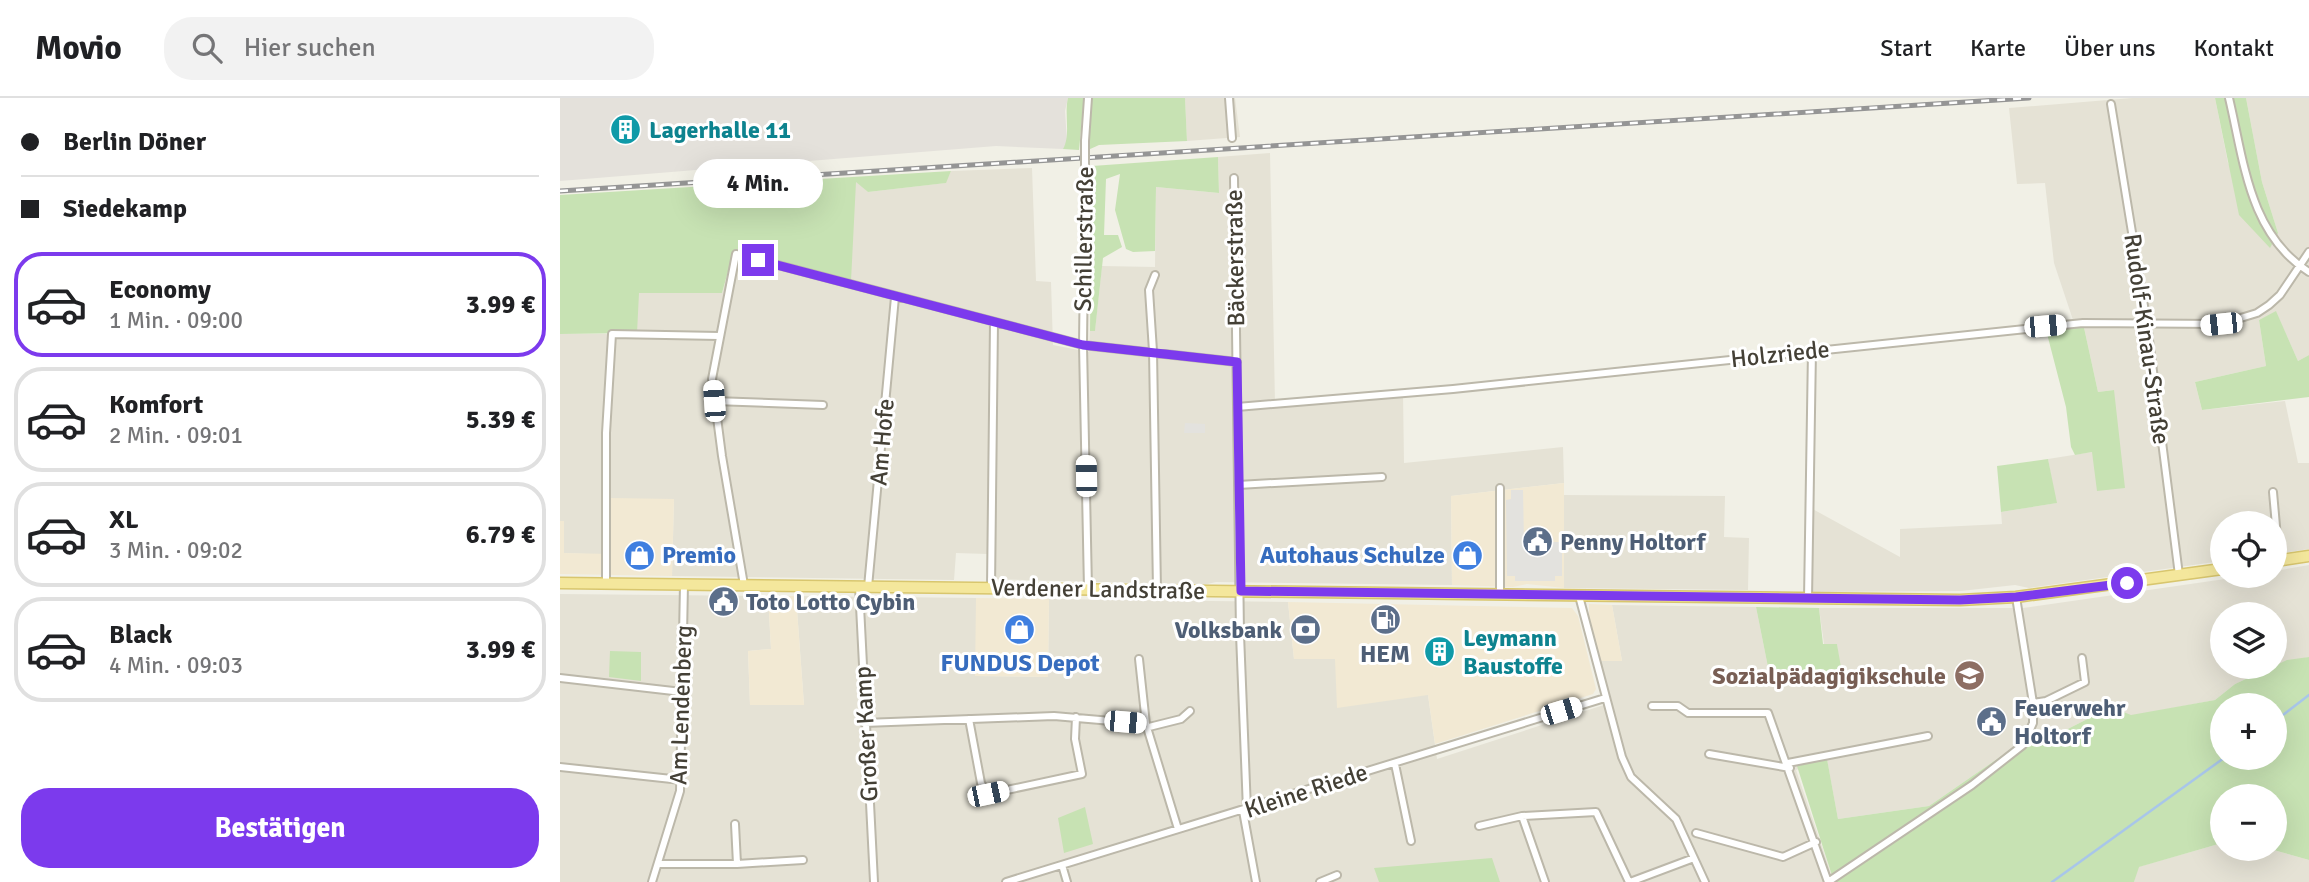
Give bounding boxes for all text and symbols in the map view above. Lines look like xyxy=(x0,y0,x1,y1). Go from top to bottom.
search box xyxy=(164,17,654,80)
text: Movio xyxy=(35,28,122,69)
icon: search xyxy=(188,29,226,67)
text: Hier suchen xyxy=(244,32,376,64)
text: Start xyxy=(1880,33,1932,63)
text: Karte xyxy=(1970,33,2026,63)
text: Über uns xyxy=(2064,33,2156,63)
text: Kontakt xyxy=(2194,33,2274,63)
building icon: Lagerhalle 11 xyxy=(609,113,643,147)
place label: Lagerhalle 11 xyxy=(649,115,791,145)
text: Berlin Döner xyxy=(63,126,206,158)
callout: 4 Min. xyxy=(693,158,823,208)
street label: Schillerstraße xyxy=(1068,166,1100,312)
text: 4 Min. xyxy=(727,169,789,198)
street label: Bäckerstraße xyxy=(1219,189,1251,327)
text: Siedekamp xyxy=(63,193,187,225)
street label: Rudolf-Kinau-Straße xyxy=(2117,232,2177,446)
route end xyxy=(742,244,774,276)
icon: car xyxy=(25,273,88,336)
text: Economy xyxy=(109,274,211,306)
text: 3.99 € xyxy=(466,289,535,321)
text: 1 Min. · 09:00 xyxy=(109,306,243,335)
car xyxy=(2200,311,2243,337)
car xyxy=(2024,314,2067,338)
street label: Holzriede xyxy=(1729,334,1831,374)
car xyxy=(703,379,726,423)
icon: car xyxy=(25,388,88,451)
text: Komfort xyxy=(109,389,203,421)
street label: Am Hofe xyxy=(863,397,901,487)
text: 5.39 € xyxy=(466,404,535,436)
text: 2 Min. · 09:01 xyxy=(109,421,243,450)
car xyxy=(1076,455,1097,497)
icon: car xyxy=(25,503,88,566)
text: XL xyxy=(109,504,139,536)
map controls xyxy=(2210,511,2287,861)
button: locate xyxy=(2210,511,2287,588)
text: 6.79 € xyxy=(466,519,535,551)
public building icon: Penny Holtorf xyxy=(1520,525,1554,559)
place label: Penny Holtorf xyxy=(1560,527,1707,557)
text: 3 Min. · 09:02 xyxy=(109,536,243,565)
shop icon: Premio xyxy=(622,538,656,572)
shop icon: Autohaus Schulze xyxy=(1451,538,1485,572)
place label: Premio xyxy=(662,540,736,570)
place label: Autohaus Schulze xyxy=(1260,540,1445,570)
route start xyxy=(2111,567,2143,599)
street label: Verdener Landstraße xyxy=(991,572,1205,606)
public building icon: Toto Lotto Cybin xyxy=(706,585,740,619)
place label: Toto Lotto Cybin xyxy=(746,587,915,617)
button: layers xyxy=(2210,602,2287,679)
fuel station icon: HEM xyxy=(1368,603,1402,637)
shop icon: FUNDUS Depot xyxy=(1003,612,1037,646)
bank icon: Volksbank xyxy=(1288,613,1322,647)
place label: Volksbank xyxy=(1175,615,1282,645)
icon: car xyxy=(25,618,88,681)
text: Black xyxy=(109,619,172,651)
place label: Leymann Baustoffe xyxy=(1463,623,1563,681)
street label: Am Lendenberg xyxy=(663,625,699,785)
text: 3.99 € xyxy=(466,634,535,666)
building icon: Leymann Baustoffe xyxy=(1423,635,1457,669)
place label: HEM xyxy=(1360,639,1410,669)
place label: FUNDUS Depot xyxy=(941,648,1099,678)
text: 4 Min. · 09:03 xyxy=(109,651,243,680)
school or university icon: Sozialpädagigikschule xyxy=(1952,659,1986,693)
place label: Sozialpädagigikschule xyxy=(1712,661,1946,691)
street label: Großer Kamp xyxy=(847,665,885,803)
place label: Feuerwehr Holtorf xyxy=(2014,693,2126,751)
button: + xyxy=(2210,693,2287,770)
car xyxy=(1538,695,1585,727)
public building icon: Feuerwehr Holtorf xyxy=(1974,705,2008,739)
car xyxy=(1104,710,1147,734)
street label: Kleine Riede xyxy=(1241,757,1371,825)
car xyxy=(966,779,1011,809)
button: − xyxy=(2210,784,2287,861)
button: Bestätigen xyxy=(21,788,539,868)

